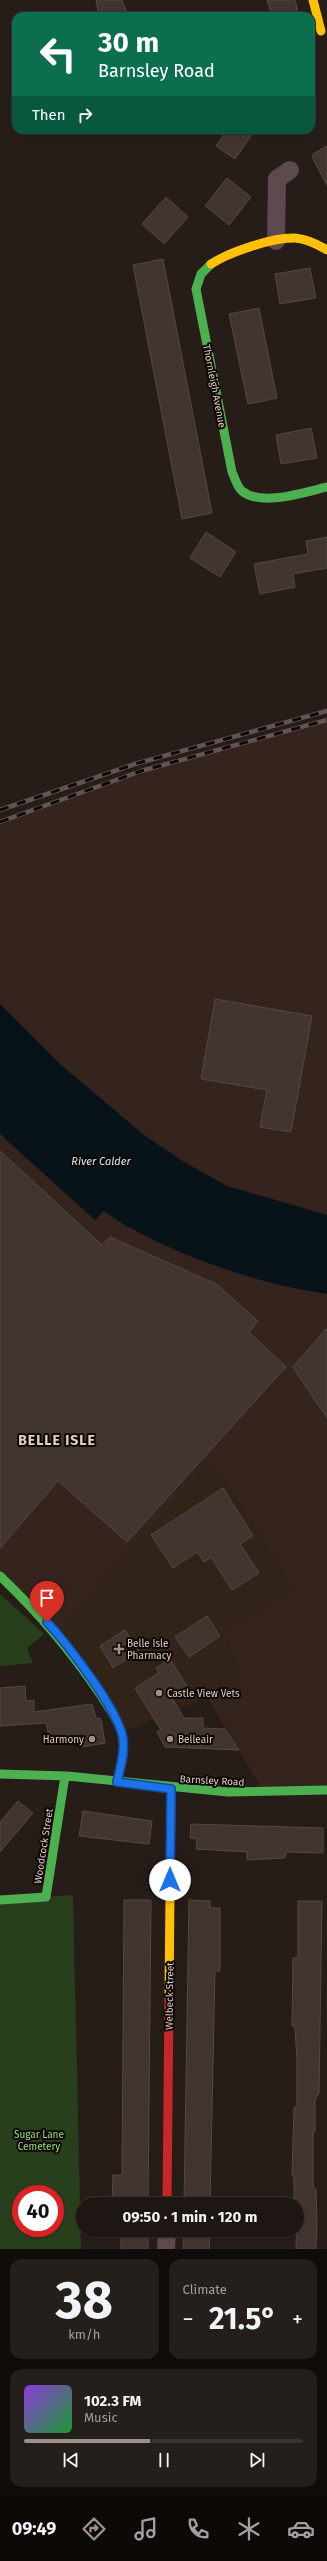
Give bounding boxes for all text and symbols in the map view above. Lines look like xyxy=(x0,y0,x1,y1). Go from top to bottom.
text: 30 m xyxy=(98,26,159,59)
icon: left xyxy=(32,28,84,80)
text: Barnsley Road xyxy=(98,60,215,82)
icon: right xyxy=(74,104,96,126)
text: Then xyxy=(32,106,66,124)
street label: Thornleigh Avenue xyxy=(200,344,228,429)
water label: River Calder xyxy=(71,1155,131,1168)
district label: BELLE ISLE xyxy=(18,1432,96,1449)
pin xyxy=(30,1581,64,1622)
icon: arrive xyxy=(36,1587,58,1609)
place label: Belle Isle Pharmacy xyxy=(127,1638,172,1662)
marker: Belle Isle Pharmacy xyxy=(114,1644,124,1654)
marker: Castle View Vets xyxy=(154,1688,164,1698)
place label: Castle View Vets xyxy=(167,1688,240,1700)
place label: Harmony xyxy=(43,1734,84,1746)
marker: Harmony xyxy=(87,1734,97,1744)
marker: Belleair xyxy=(165,1734,175,1744)
place label: Belleair xyxy=(178,1734,213,1746)
street label: Barnsley Road xyxy=(179,1773,245,1789)
street label: Woodcock Street xyxy=(32,1807,56,1885)
position arrow xyxy=(149,1859,191,1901)
street label: Welbeck Street xyxy=(163,1962,177,2030)
park label: Sugar Lane Cemetery xyxy=(14,2129,64,2153)
speed limit sign: 40 xyxy=(12,2185,64,2237)
text: 09:50 · 1 min · 120 m xyxy=(123,2208,257,2226)
text: 38 xyxy=(56,2269,113,2332)
text: Climate xyxy=(183,2282,227,2297)
text: 21.5° xyxy=(209,2301,277,2337)
text: − xyxy=(183,2306,194,2333)
text: + xyxy=(292,2306,303,2333)
text: km/h xyxy=(68,2327,100,2342)
text: 102.3 FM xyxy=(84,2392,141,2410)
text: Music xyxy=(84,2410,118,2425)
icon: previous xyxy=(60,2449,82,2471)
icon: pause xyxy=(153,2449,175,2471)
icon: next xyxy=(246,2449,268,2471)
icon: directions xyxy=(80,2515,108,2543)
icon: music xyxy=(132,2515,160,2543)
icon: phone xyxy=(184,2515,212,2543)
icon: climate xyxy=(235,2515,263,2543)
icon: car xyxy=(287,2515,315,2543)
text: 09:49 xyxy=(12,2518,56,2540)

